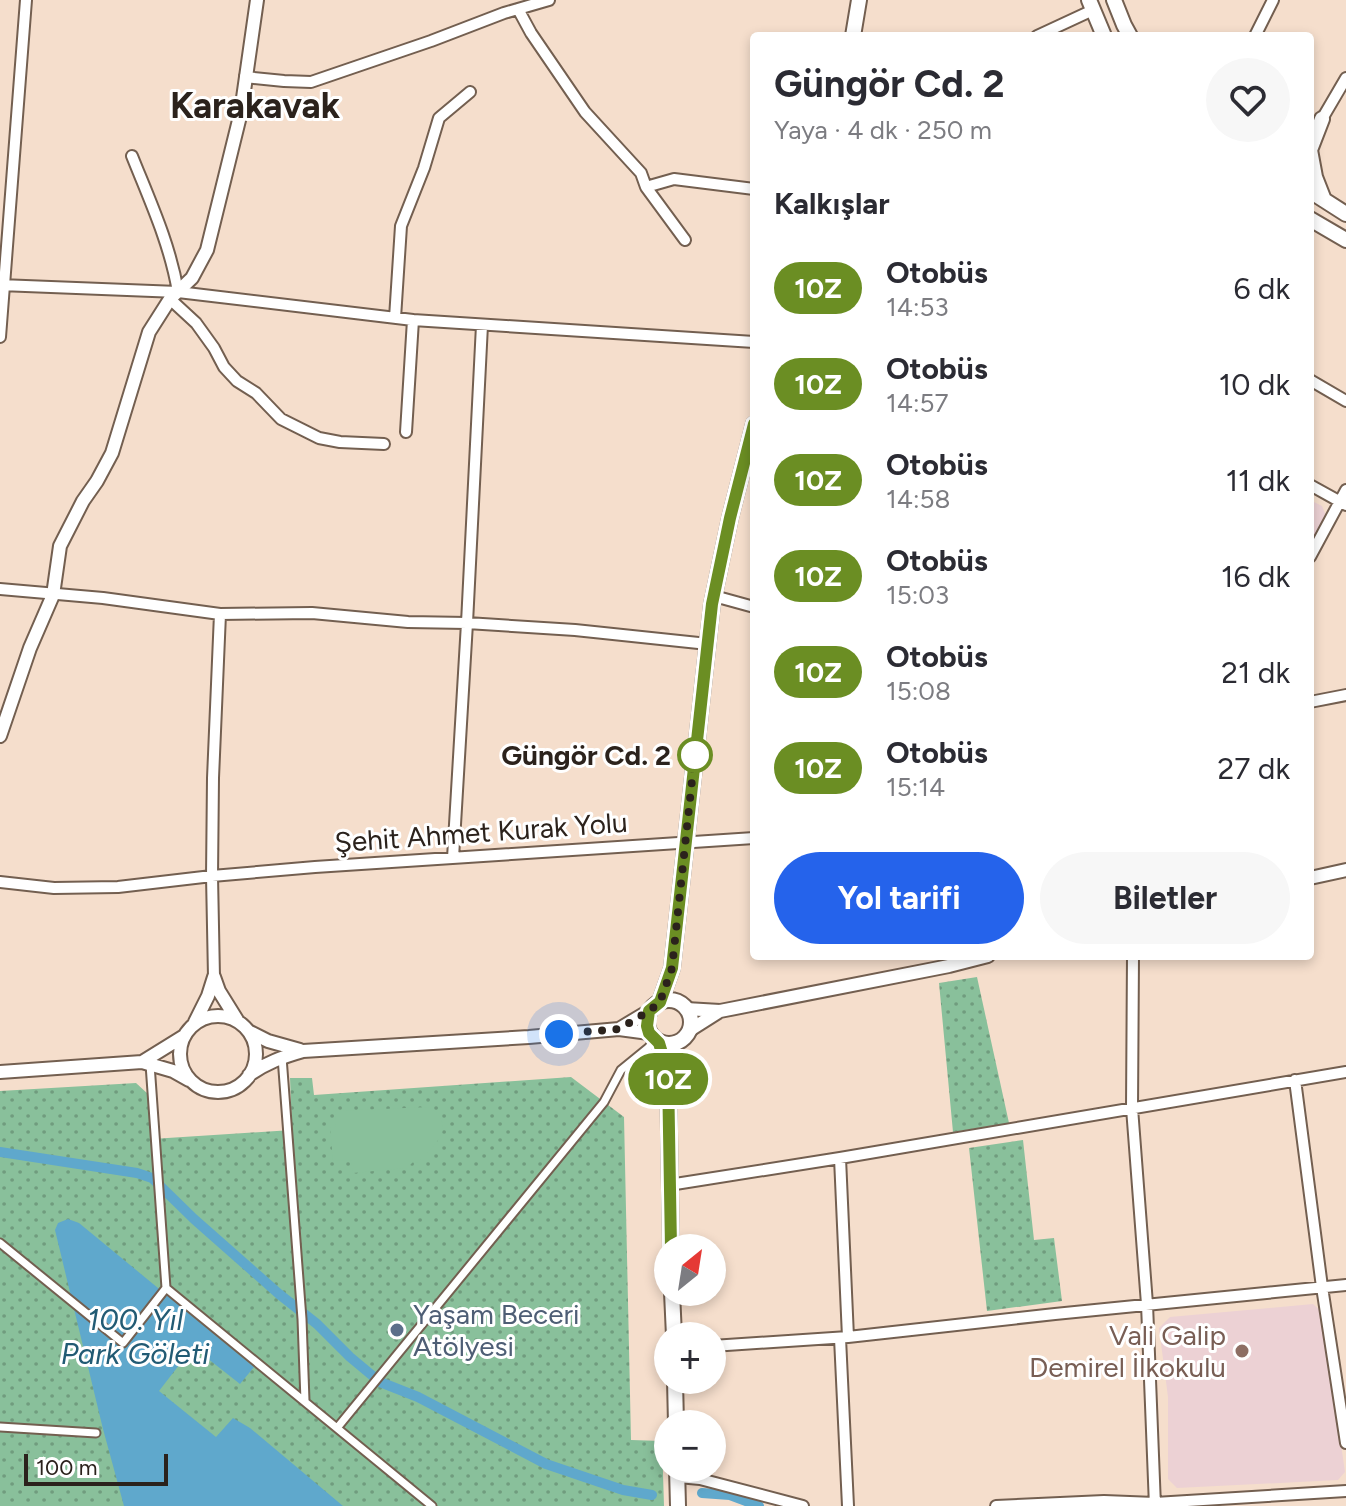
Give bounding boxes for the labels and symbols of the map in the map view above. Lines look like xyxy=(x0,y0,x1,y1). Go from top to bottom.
district label: Karakavak xyxy=(170,84,341,127)
place label: Güngör Cd. 2 xyxy=(501,738,671,772)
marker: Güngör Cd. 2 xyxy=(678,738,712,772)
street label: Şehit Ahmet Kurak Yolu xyxy=(333,805,629,859)
your location xyxy=(539,1014,579,1054)
line badge: 10Z xyxy=(622,1053,714,1105)
north arrow xyxy=(654,1234,726,1306)
place label: Yaşam Beceri Atölyesi xyxy=(413,1297,580,1363)
water label: 100. Yıl Park Göleti xyxy=(61,1301,210,1372)
place label: Vali Galip Demirel İlkokulu xyxy=(1029,1318,1226,1384)
marker: Yaşam Beceri Atölyesi xyxy=(388,1321,406,1339)
marker: Vali Galip Demirel İlkokulu xyxy=(1233,1342,1251,1360)
scale bar xyxy=(24,1450,168,1486)

